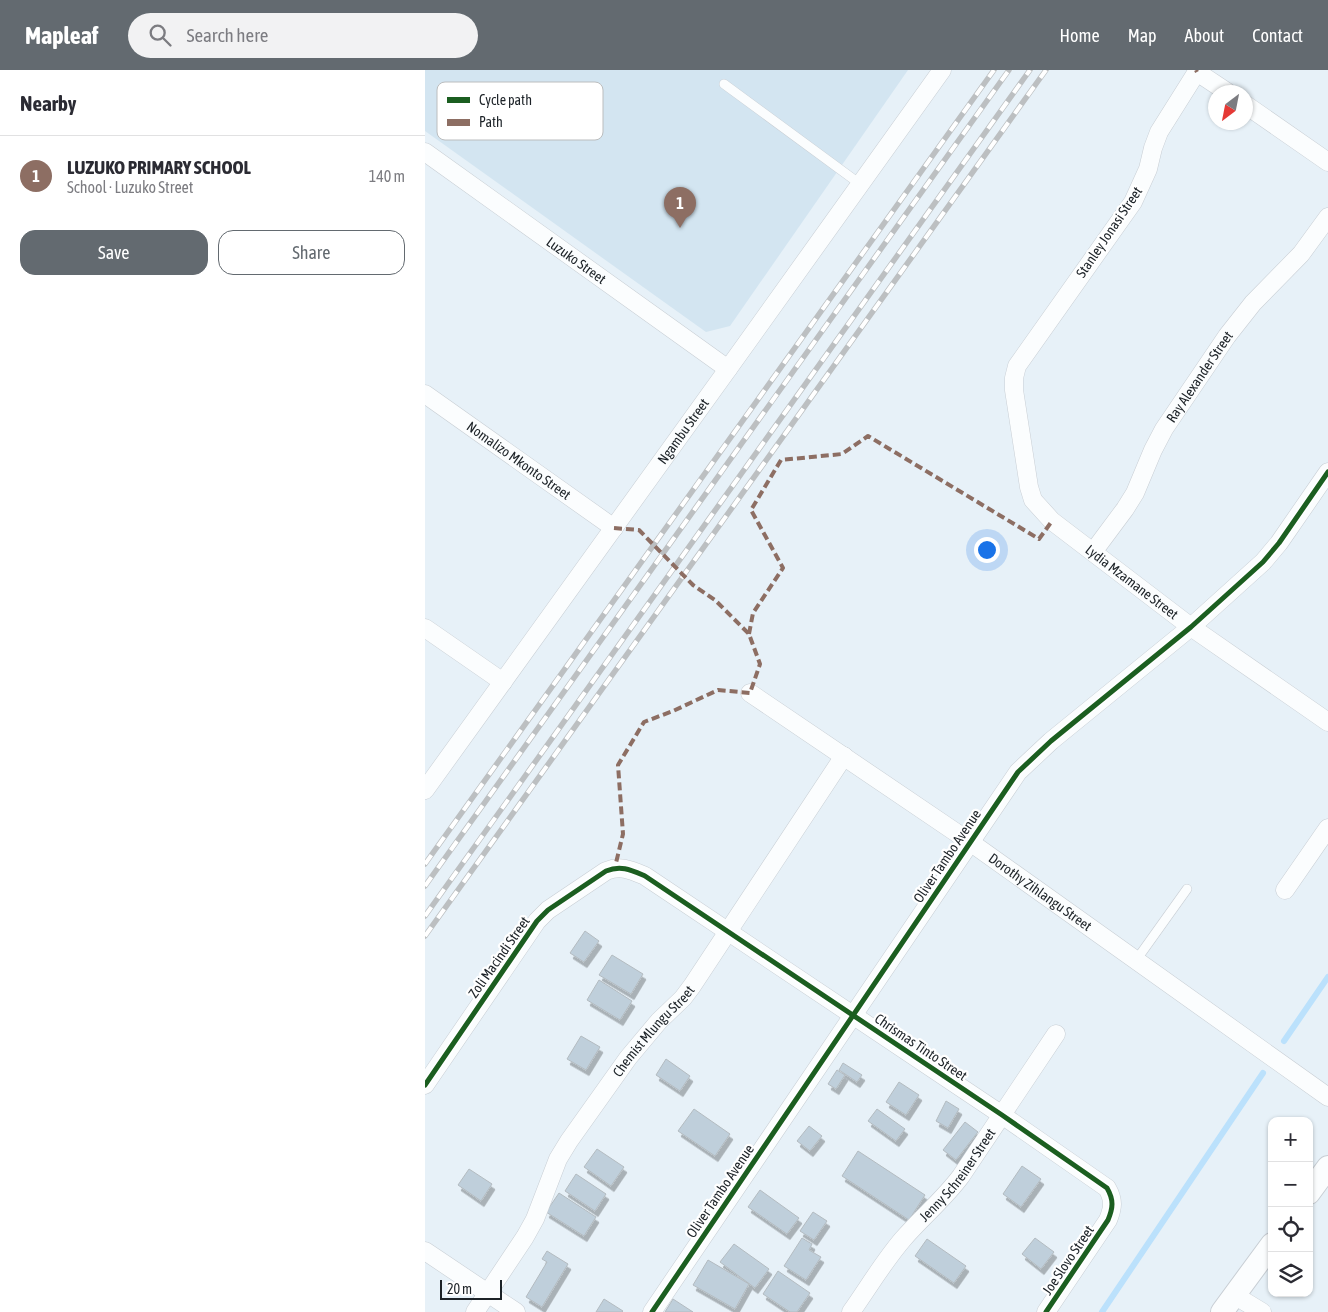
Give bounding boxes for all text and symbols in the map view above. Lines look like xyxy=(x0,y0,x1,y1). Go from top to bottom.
search box xyxy=(128,13,478,58)
icon: search xyxy=(146,21,174,49)
text: Mapleaf xyxy=(25,22,98,49)
text: Search here xyxy=(186,24,268,46)
text: Home xyxy=(1060,25,1100,46)
text: Map xyxy=(1128,25,1157,46)
text: About xyxy=(1185,25,1224,46)
text: Contact xyxy=(1252,25,1303,46)
legend xyxy=(437,82,603,140)
north arrow xyxy=(1208,85,1253,130)
text: Nearby xyxy=(20,91,76,115)
text: Cycle path xyxy=(479,92,532,108)
text: Path xyxy=(479,114,503,130)
text: LUZUKO PRIMARY SCHOOL xyxy=(67,156,251,178)
text: 1 xyxy=(32,167,40,185)
text: 140 m xyxy=(369,167,405,185)
text: School · Luzuko Street xyxy=(67,178,193,196)
street label: Stanley Jonasi Street xyxy=(1073,184,1145,280)
pin: 1 xyxy=(664,187,696,228)
button: Save xyxy=(20,230,208,275)
button: Share xyxy=(218,230,405,275)
street label: Luzuko Street xyxy=(543,234,609,287)
street label: Ray Alexander Street xyxy=(1163,328,1236,425)
street label: Ngambu Street xyxy=(654,395,712,467)
street label: Nomalizo Mkonto Street xyxy=(464,418,574,503)
your location xyxy=(974,537,1000,563)
street label: Lydia Mzamane Street xyxy=(1082,542,1181,622)
street label: Oliver Tambo Avenue xyxy=(910,806,984,906)
street label: Dorothy Zihlangu Street xyxy=(986,850,1095,934)
street label: Zoli Macindi Street xyxy=(465,913,533,1001)
street label: Chemist Mlungu Street xyxy=(609,982,698,1080)
street label: Chrismas Tinto Street xyxy=(872,1010,970,1084)
map controls xyxy=(1268,1117,1313,1297)
button: + xyxy=(1268,1117,1313,1162)
street label: Jenny Schreiner Street xyxy=(916,1125,999,1225)
street label: Oliver Tambo Avenue xyxy=(683,1141,757,1241)
button: − xyxy=(1268,1162,1313,1207)
button: locate xyxy=(1268,1207,1313,1252)
street label: Joe Slovo Street xyxy=(1039,1222,1097,1298)
button: layers xyxy=(1268,1252,1313,1297)
scale bar xyxy=(440,1277,503,1300)
text: 20 m xyxy=(447,1281,472,1297)

